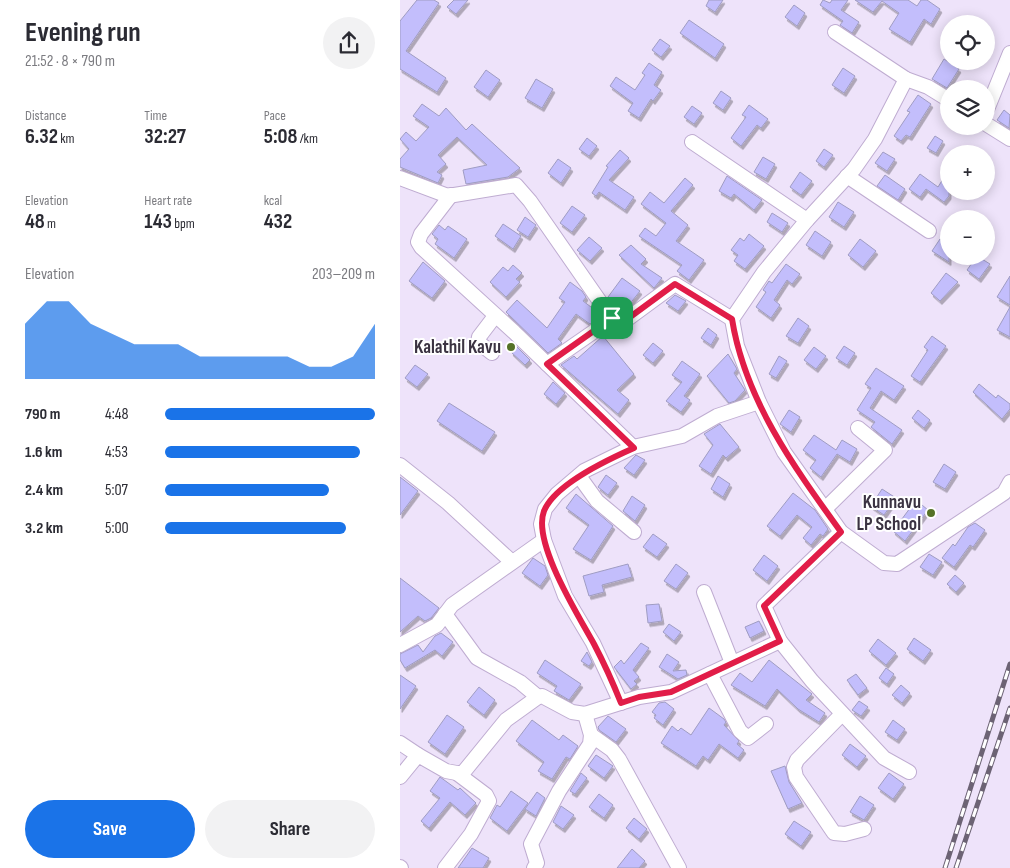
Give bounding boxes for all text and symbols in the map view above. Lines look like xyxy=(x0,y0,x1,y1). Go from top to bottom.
map controls xyxy=(940,15,995,265)
button: locate xyxy=(940,15,995,70)
text: Evening run xyxy=(25,16,141,49)
button: share xyxy=(323,17,375,69)
text: 21:52 · 8 × 790 m xyxy=(25,52,115,71)
button: layers xyxy=(940,80,995,135)
text: Distance xyxy=(25,107,66,124)
text: Time xyxy=(144,107,167,124)
text: Pace xyxy=(264,107,286,124)
text: 6.32 xyxy=(25,124,58,149)
text: 32:27 xyxy=(144,124,186,149)
text: 5:08 xyxy=(264,124,298,149)
text: km xyxy=(58,130,75,147)
text: /km xyxy=(298,130,318,147)
button: + xyxy=(940,145,995,200)
text: Elevation xyxy=(25,192,68,209)
text: Heart rate xyxy=(144,192,192,209)
text: kcal xyxy=(264,192,282,209)
text: 48 xyxy=(25,209,45,234)
text: 143 xyxy=(144,209,172,234)
text: 432 xyxy=(264,209,292,234)
button: − xyxy=(940,210,995,265)
text: m xyxy=(45,215,56,232)
text: bpm xyxy=(172,215,195,232)
text: Elevation xyxy=(25,265,74,284)
text: 203–209 m xyxy=(312,265,375,284)
pin xyxy=(591,297,633,339)
icon: arrive xyxy=(598,304,626,332)
place label: Kalathil Kavu xyxy=(414,336,501,359)
marker: Kalathil Kavu xyxy=(505,341,517,353)
text: 790 m xyxy=(25,405,60,424)
text: 4:48 xyxy=(105,405,128,424)
text: 1.6 km xyxy=(25,443,62,462)
text: 4:53 xyxy=(105,443,128,462)
text: 2.4 km xyxy=(25,481,63,500)
text: 5:07 xyxy=(105,481,128,500)
place label: Kunnavu LP School xyxy=(857,491,921,536)
marker: Kunnavu LP School xyxy=(925,507,937,519)
text: 3.2 km xyxy=(25,519,63,538)
text: 5:00 xyxy=(105,519,129,538)
button: Save xyxy=(25,800,195,858)
button: Share xyxy=(205,800,375,858)

